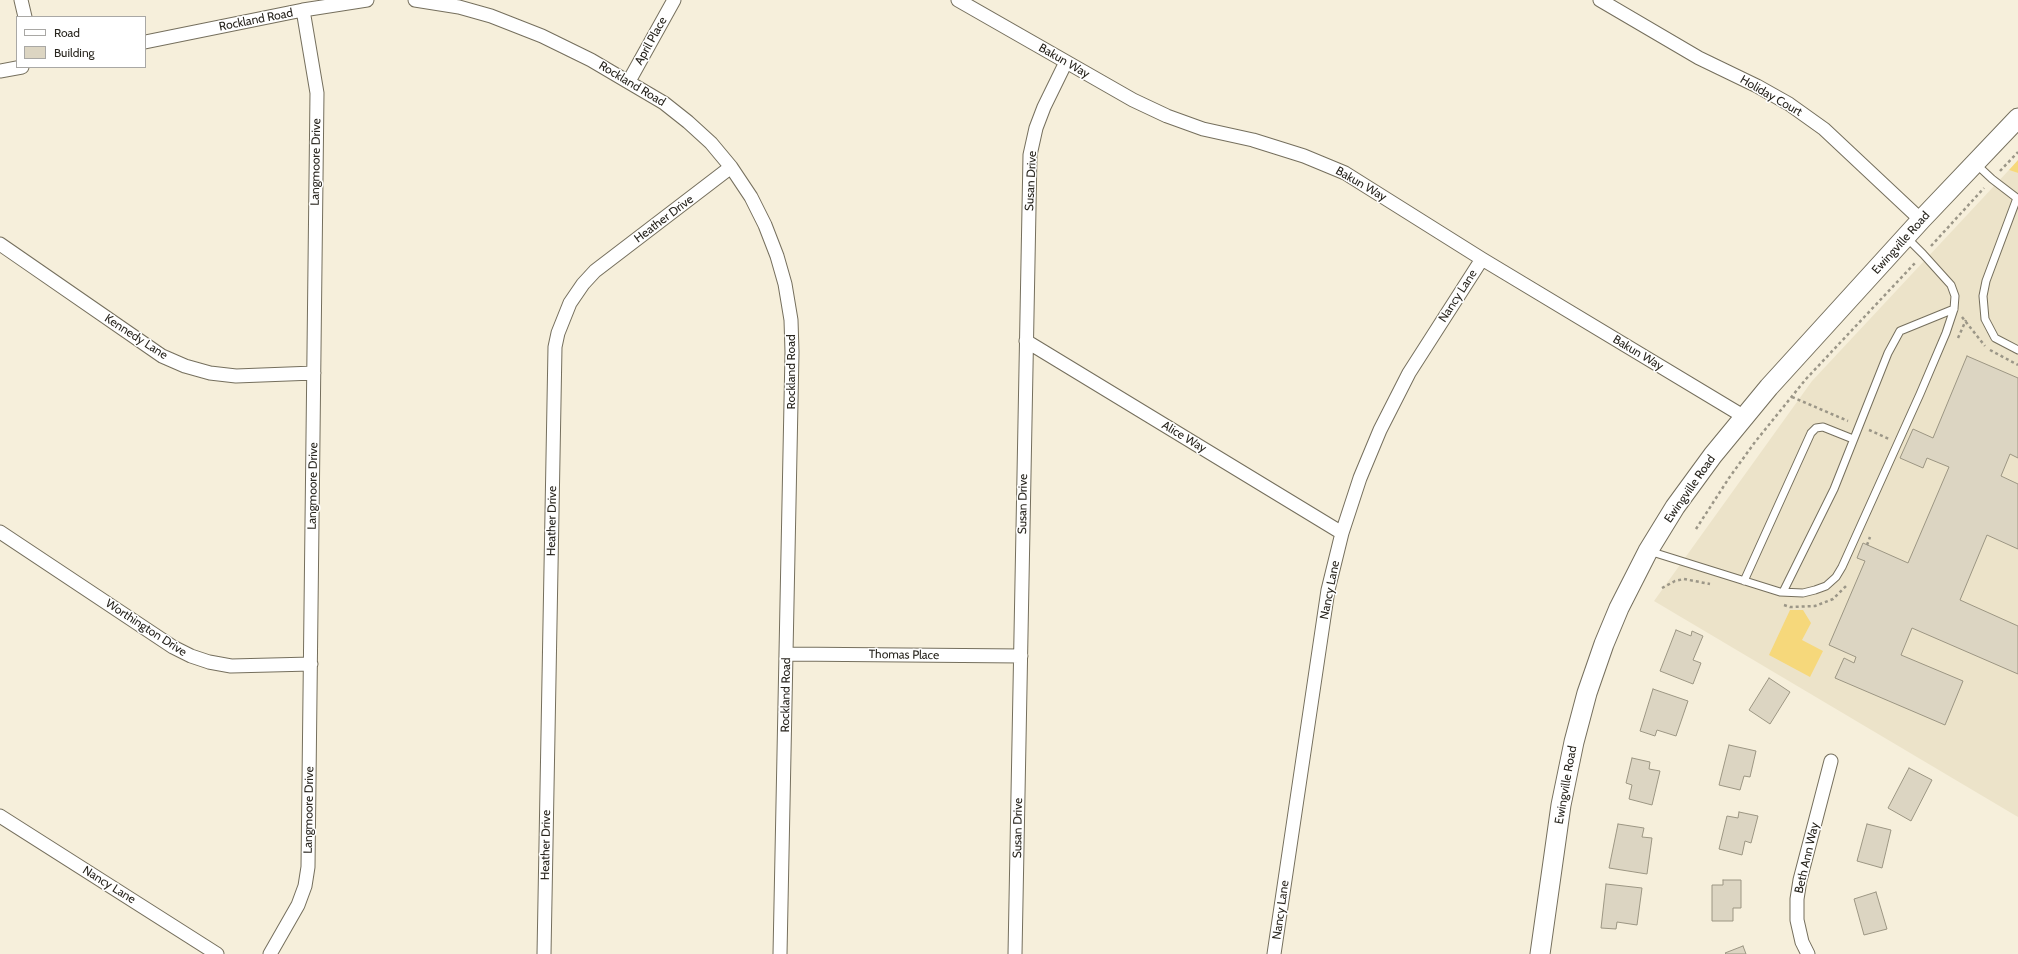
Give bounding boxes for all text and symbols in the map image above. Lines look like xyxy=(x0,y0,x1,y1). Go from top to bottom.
street label: Rockland Road xyxy=(218,6,294,34)
street label: April Place xyxy=(632,14,670,68)
legend xyxy=(16,16,146,68)
text: Road xyxy=(54,25,80,40)
street label: Bakun Way xyxy=(1036,41,1092,81)
text: Building xyxy=(54,45,95,60)
street label: Rockland Road xyxy=(596,58,668,110)
street label: Holiday Court xyxy=(1737,72,1805,120)
street label: Langmoore Drive xyxy=(308,118,324,206)
street label: Susan Drive xyxy=(1022,151,1040,211)
street label: Bakun Way xyxy=(1333,164,1389,204)
street label: Heather Drive xyxy=(632,192,696,246)
street label: Ewingville Road xyxy=(1869,209,1933,277)
street label: Nancy Lane xyxy=(1436,267,1480,325)
street label: Kennedy Lane xyxy=(102,311,170,363)
street label: Bakun Way xyxy=(1610,332,1666,374)
street label: Rockland Road xyxy=(784,334,798,410)
street label: Alice Way xyxy=(1159,418,1209,456)
street label: Langmoore Drive xyxy=(305,442,321,530)
street label: Ewingville Road xyxy=(1661,452,1719,526)
street label: Susan Drive xyxy=(1015,474,1031,534)
street label: Heather Drive xyxy=(544,486,560,556)
street label: Nancy Lane xyxy=(1317,559,1343,621)
street label: Worthington Drive xyxy=(103,596,189,660)
street label: Thomas Place xyxy=(869,647,939,663)
street label: Rockland Road xyxy=(778,657,794,733)
street label: Ewingville Road xyxy=(1552,745,1580,825)
street label: Langmoore Drive xyxy=(301,766,317,854)
street label: Susan Drive xyxy=(1010,798,1026,858)
street label: Heather Drive xyxy=(538,810,554,880)
street label: Beth Ann Way xyxy=(1792,821,1822,895)
street label: Nancy Lane xyxy=(80,863,138,907)
street label: Nancy Lane xyxy=(1270,879,1292,941)

